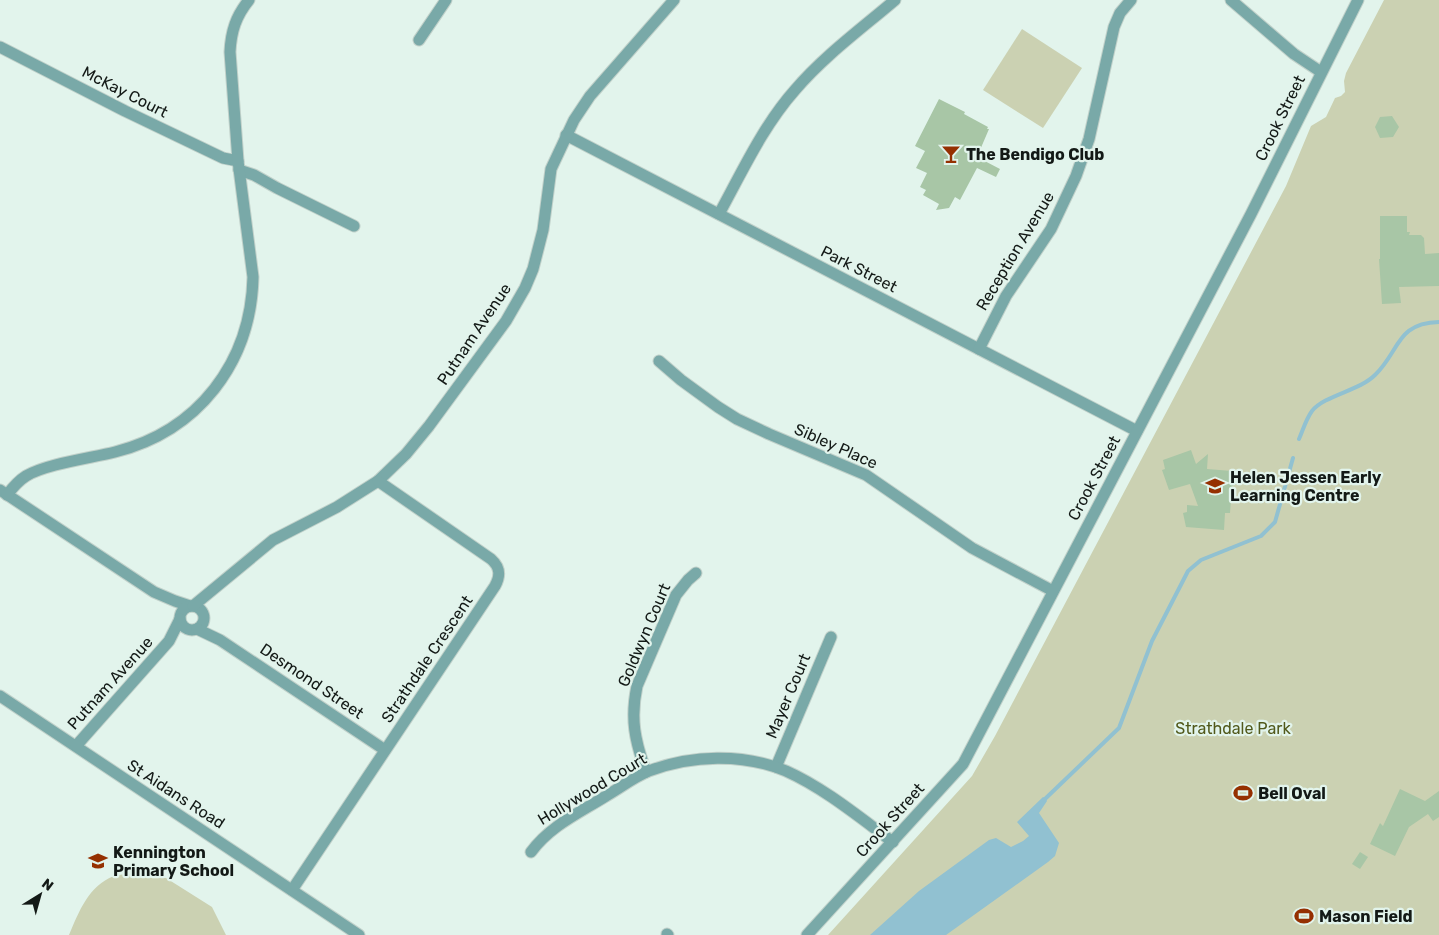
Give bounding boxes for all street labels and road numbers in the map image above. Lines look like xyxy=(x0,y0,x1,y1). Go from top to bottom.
street label: McKay Court xyxy=(79,62,171,122)
street label: Crook Street xyxy=(1251,72,1309,164)
street label: Reception Avenue xyxy=(972,188,1058,314)
street label: Park Street xyxy=(818,242,900,296)
street label: Putnam Avenue xyxy=(433,280,515,388)
street label: Sibley Place xyxy=(791,419,881,473)
street label: Crook Street xyxy=(1064,432,1124,524)
street label: Goldwyn Court xyxy=(614,580,674,690)
street label: Strathdale Crescent xyxy=(377,592,477,726)
street label: Putnam Avenue xyxy=(63,633,157,733)
street label: Desmond Street xyxy=(257,639,367,723)
street label: Mayer Court xyxy=(762,651,814,741)
street label: Hollywood Court xyxy=(534,749,650,829)
street label: St Aidans Road xyxy=(124,755,228,833)
street label: Crook Street xyxy=(852,779,928,861)

